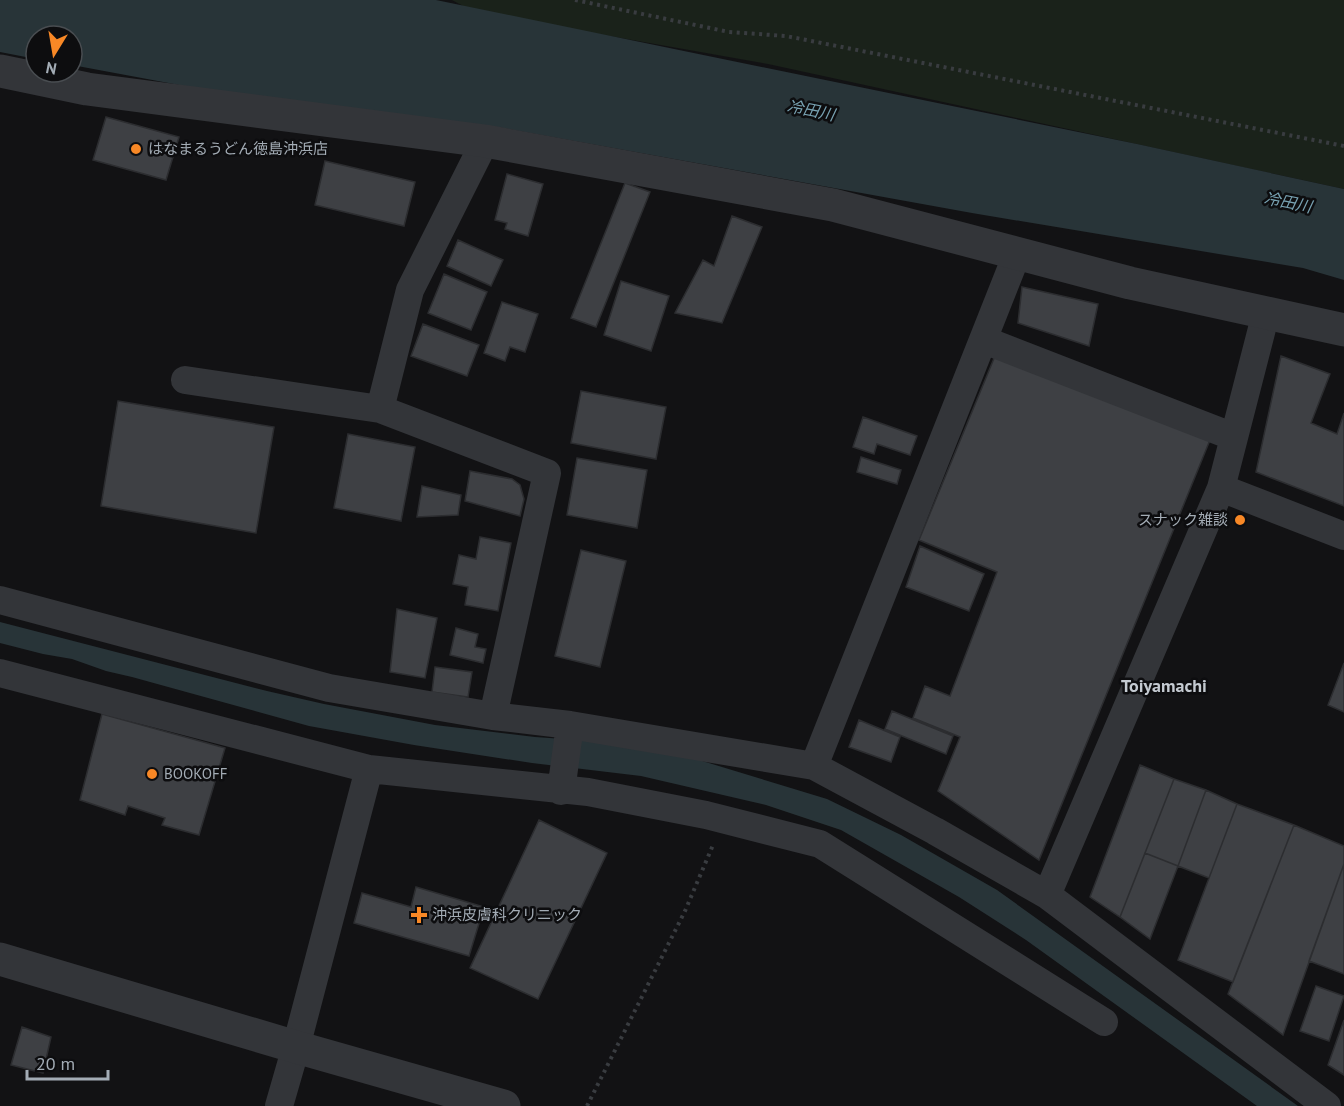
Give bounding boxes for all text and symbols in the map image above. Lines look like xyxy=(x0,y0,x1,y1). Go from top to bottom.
north arrow xyxy=(24,24,84,84)
text: N xyxy=(44,58,58,80)
water label: 冷田川 xyxy=(786,96,838,125)
place label: はなまるうどん徳島沖浜店 xyxy=(148,139,328,158)
marker: はなまるうどん徳島沖浜店 xyxy=(129,142,143,156)
water label: 冷田川 xyxy=(1263,188,1315,217)
place label: スナック雑談 xyxy=(1138,510,1228,529)
marker: スナック雑談 xyxy=(1233,513,1247,527)
district label: Toiyamachi xyxy=(1121,674,1207,697)
place label: BOOKOFF xyxy=(164,764,227,783)
marker: BOOKOFF xyxy=(145,767,159,781)
place label: 沖浜皮膚科クリニック xyxy=(432,905,582,924)
marker: 沖浜皮膚科クリニック xyxy=(410,906,428,924)
scale bar xyxy=(27,1043,108,1081)
text: 20 m xyxy=(36,1052,75,1075)

